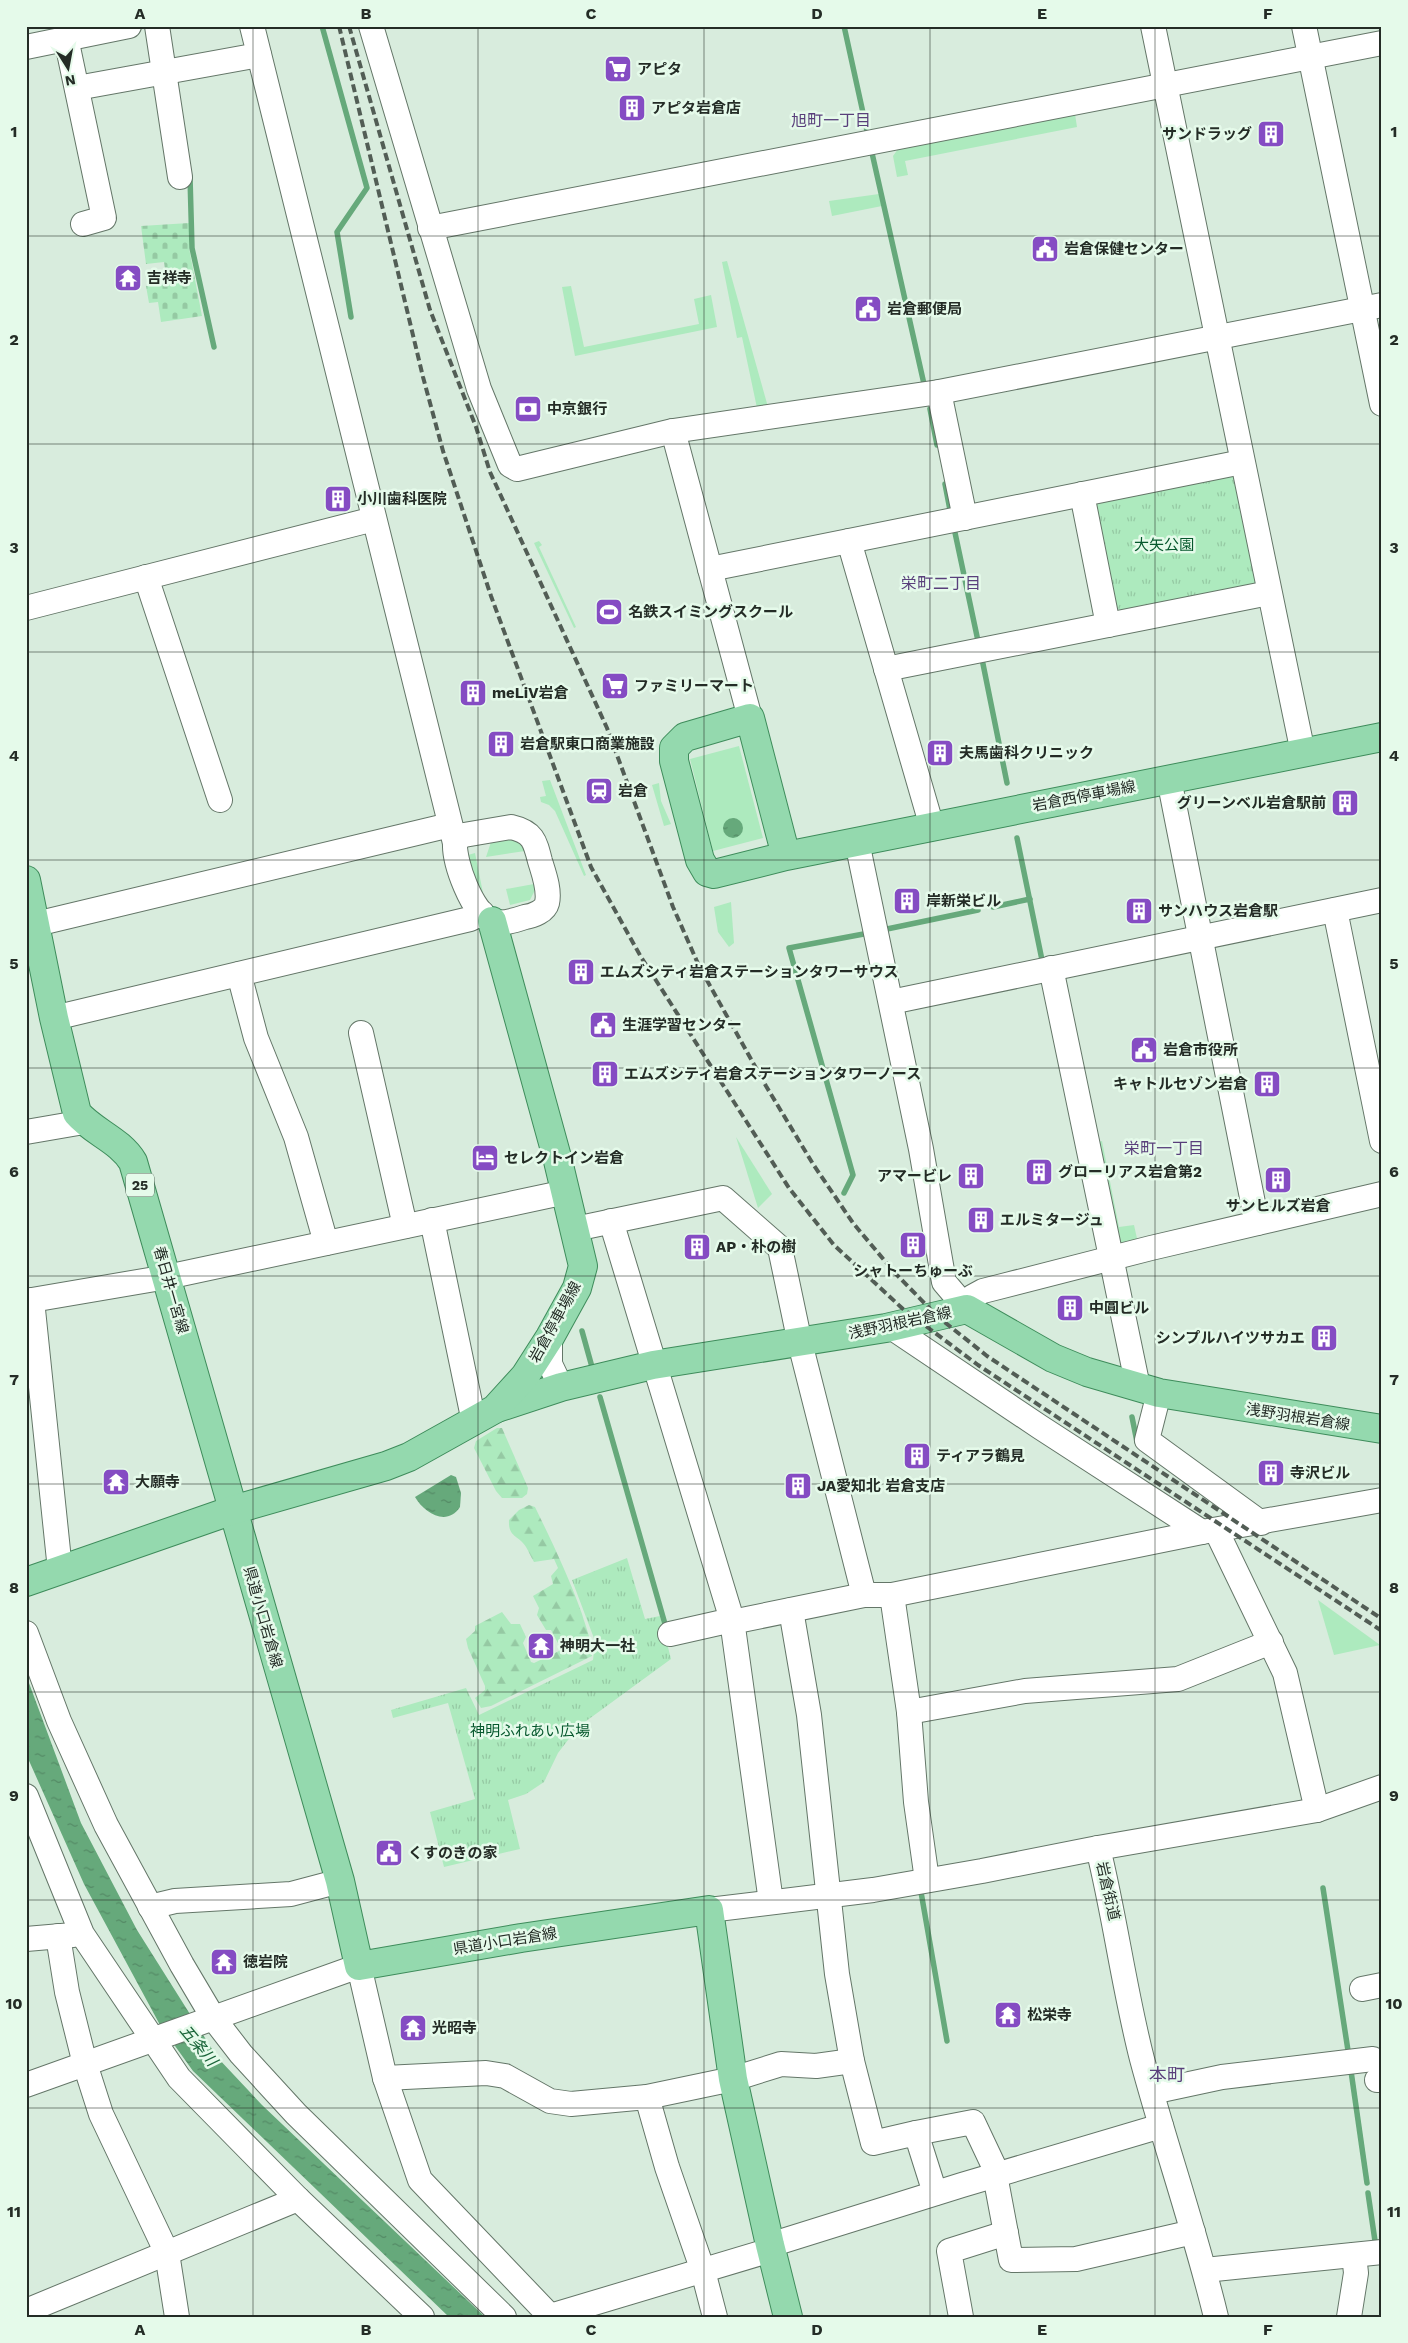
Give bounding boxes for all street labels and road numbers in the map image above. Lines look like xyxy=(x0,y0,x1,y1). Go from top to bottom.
street label: 岩倉西停車場線 xyxy=(1031,777,1137,815)
road number: 25 xyxy=(126,1174,154,1196)
street label: 春日井一宮線 xyxy=(150,1244,192,1336)
street label: 岩倉停車場線 xyxy=(525,1278,585,1366)
street label: 浅野羽根岩倉線 xyxy=(847,1303,953,1343)
street label: 浅野羽根岩倉線 xyxy=(1245,1400,1351,1434)
street label: 県道小口岩倉線 xyxy=(240,1564,286,1670)
street label: 岩倉街道 xyxy=(1092,1860,1124,1922)
street label: 県道小口岩倉線 xyxy=(452,1924,558,1958)

